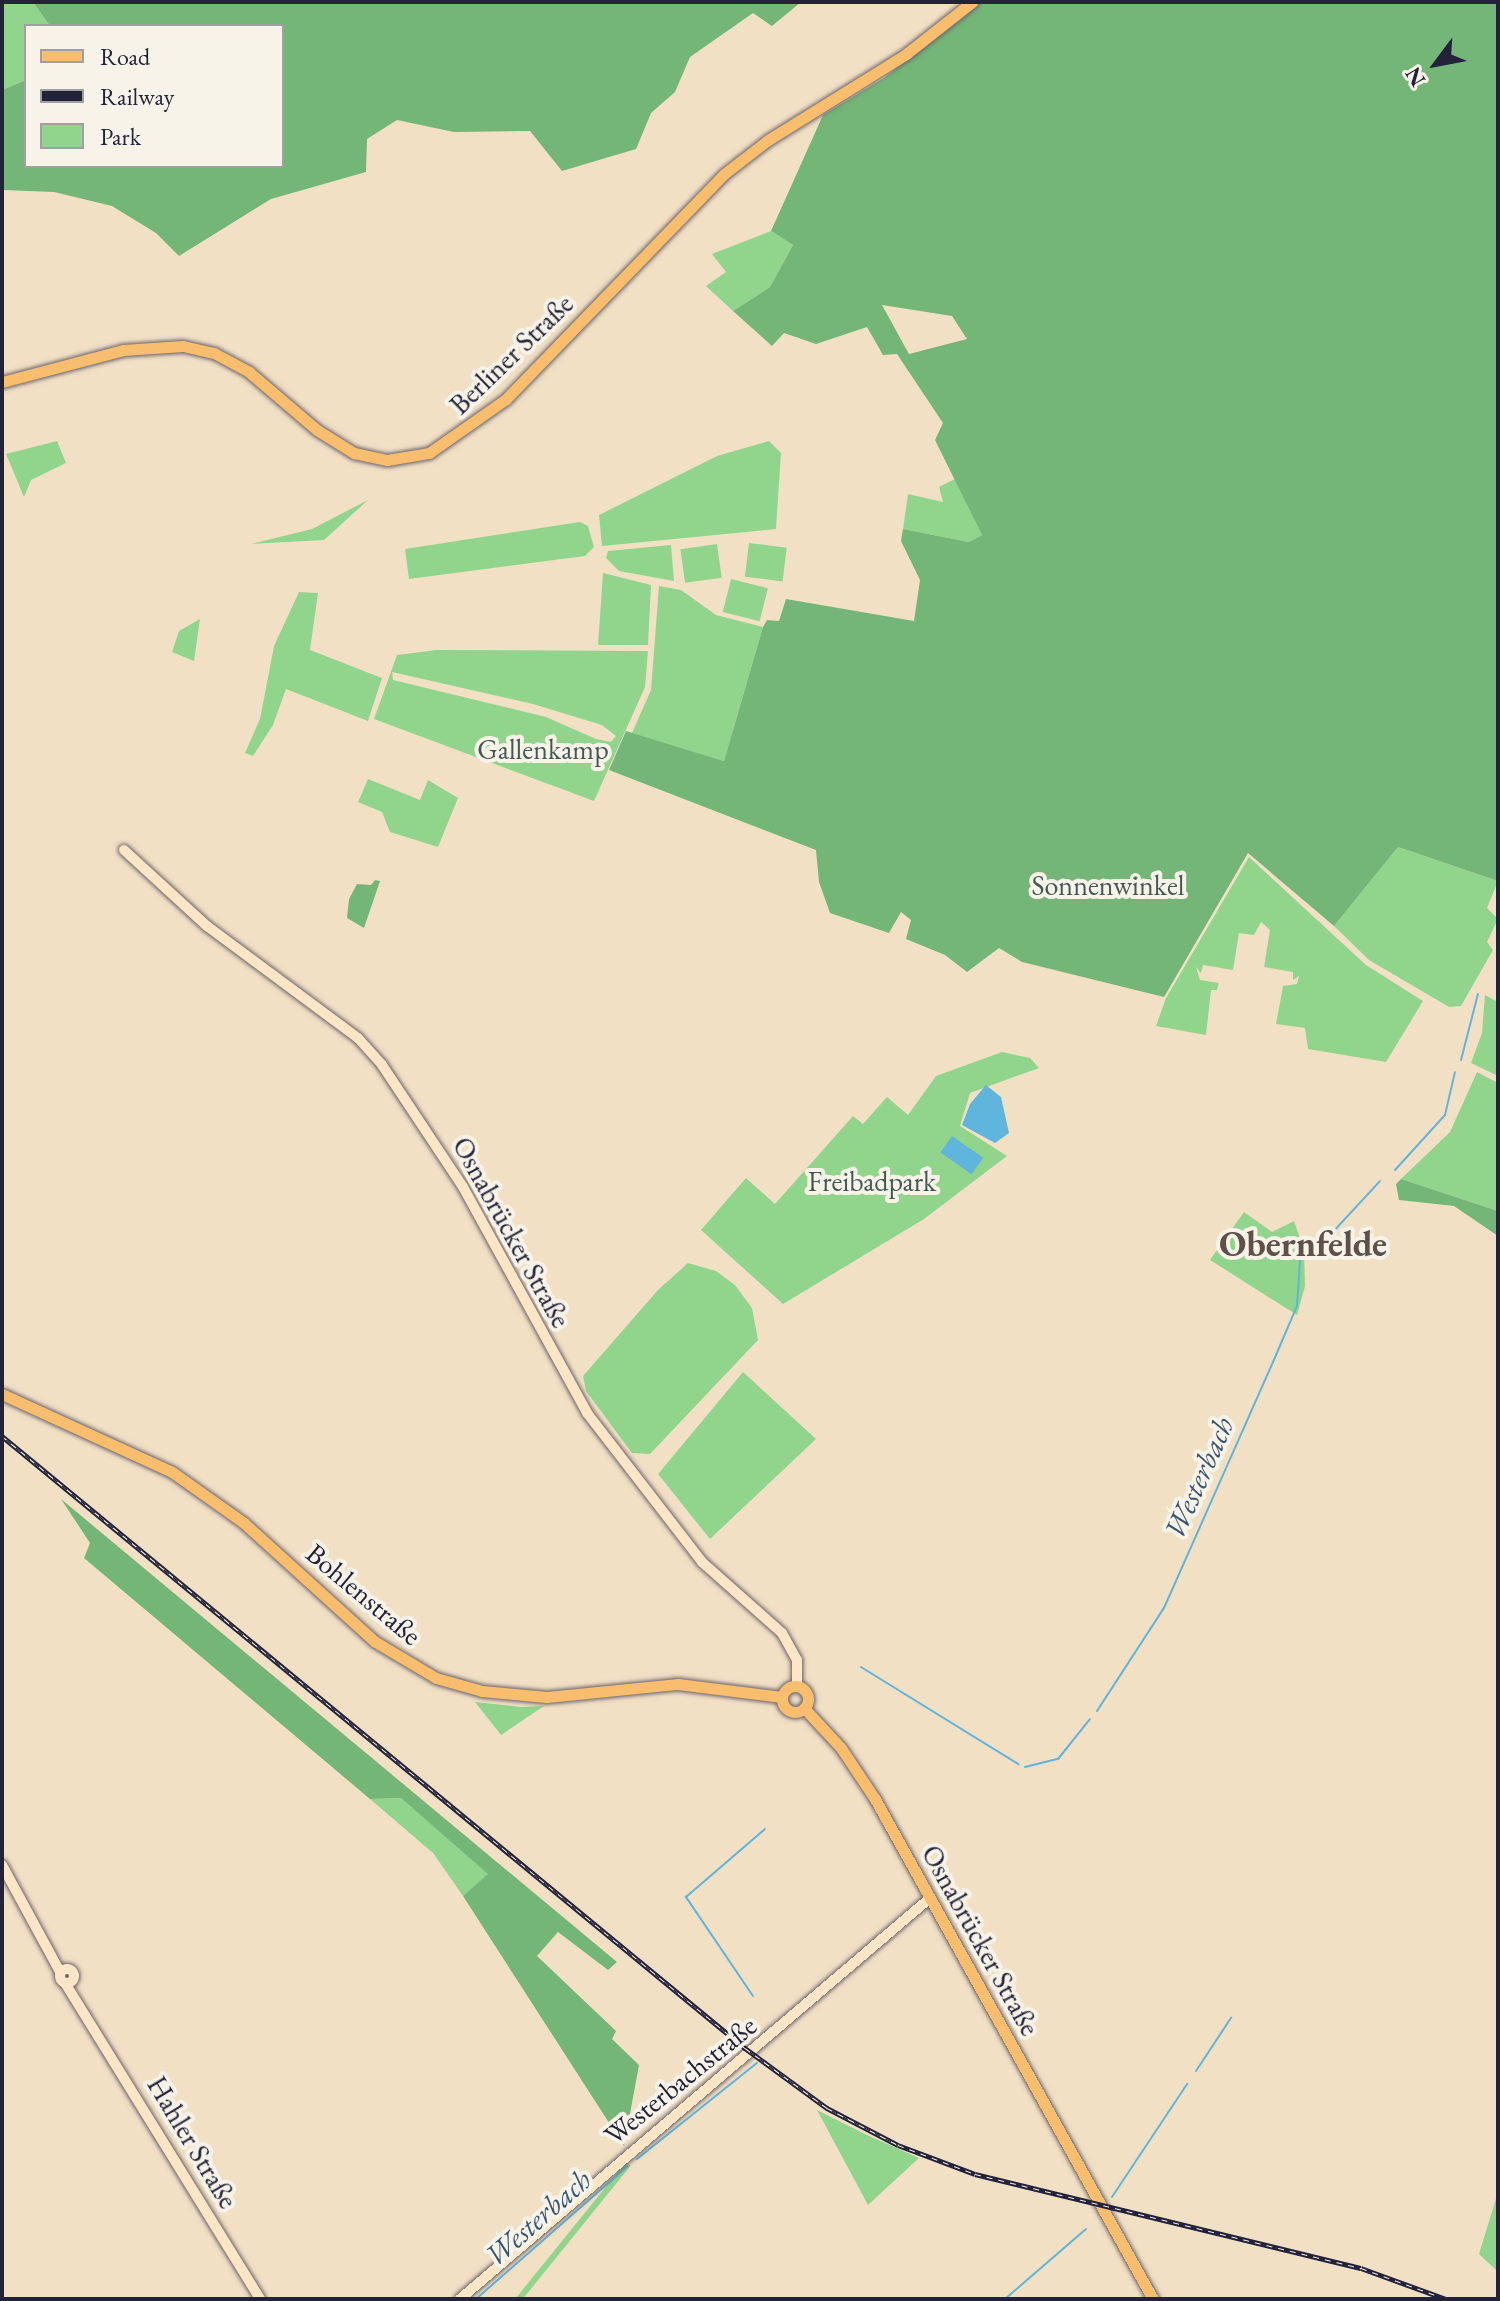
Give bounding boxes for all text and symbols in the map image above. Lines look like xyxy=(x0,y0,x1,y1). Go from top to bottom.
legend xyxy=(24,24,284,168)
north arrow xyxy=(1396,24,1476,104)
text: Road xyxy=(100,41,150,72)
text: N xyxy=(1398,62,1432,92)
text: Railway xyxy=(100,81,174,112)
text: Park xyxy=(100,121,141,152)
street label: Berliner Straße xyxy=(442,287,580,421)
park label: Gallenkamp xyxy=(477,732,609,766)
park label: Sonnenwinkel xyxy=(1031,868,1185,902)
street label: Osnabrücker Straße xyxy=(446,1131,578,1333)
park label: Freibadpark xyxy=(808,1164,936,1198)
district label: Obernfelde xyxy=(1219,1222,1387,1266)
water label: Westerbach xyxy=(1156,1412,1242,1544)
street label: Bohlenstraße xyxy=(300,1536,428,1652)
street label: Osnabrücker Straße xyxy=(915,1839,1047,2041)
street label: Westerbachstraße xyxy=(597,2008,763,2152)
street label: Hahler Straße xyxy=(140,2070,246,2214)
water label: Westerbach xyxy=(477,2162,599,2274)

